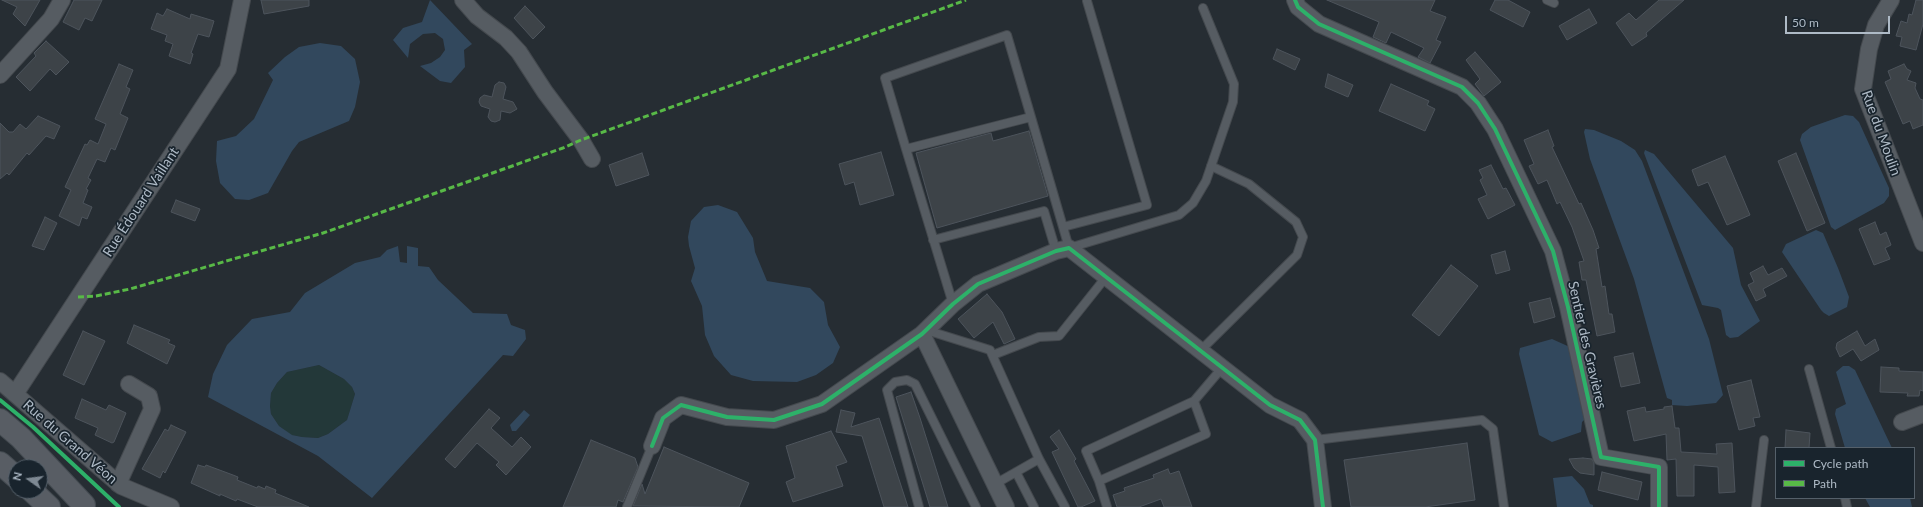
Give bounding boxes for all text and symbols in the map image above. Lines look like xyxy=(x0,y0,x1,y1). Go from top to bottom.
scale bar xyxy=(1787,8,1892,34)
text: 50 m xyxy=(1792,15,1819,30)
street label: Rue du Moulin xyxy=(1858,88,1904,178)
street label: Rue Édouard Vaillant xyxy=(99,144,183,260)
street label: Sentier des Gravières xyxy=(1564,280,1610,410)
street label: Rue du Grand Véon xyxy=(19,397,121,487)
legend xyxy=(1775,447,1915,499)
text: Cycle path xyxy=(1813,456,1868,471)
north arrow xyxy=(8,459,48,499)
text: N xyxy=(10,471,24,482)
text: Path xyxy=(1813,476,1837,491)

